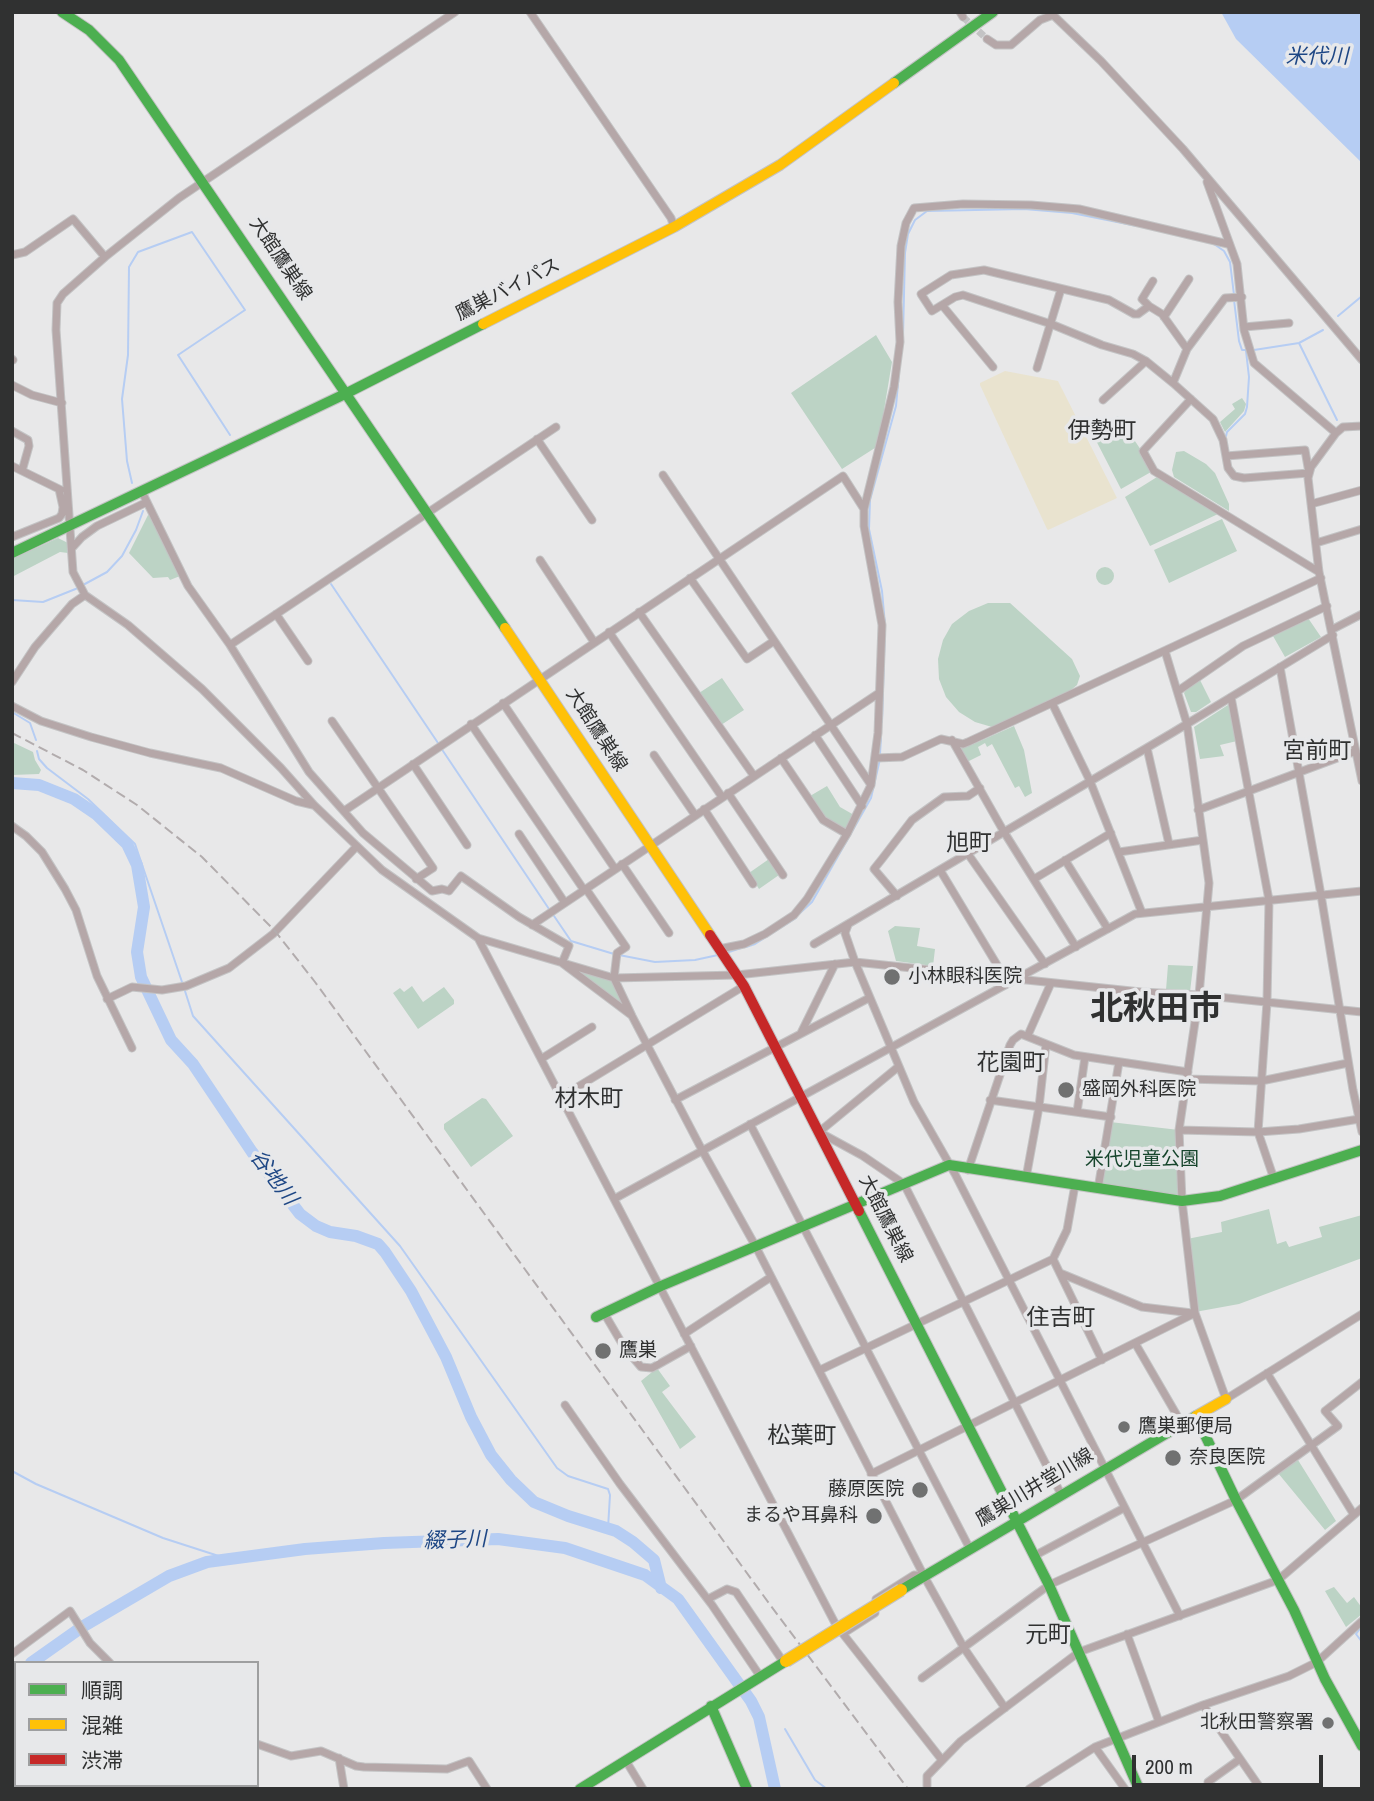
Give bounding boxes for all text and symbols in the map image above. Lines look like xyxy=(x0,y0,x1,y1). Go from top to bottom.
water label: 米代川 xyxy=(1286,44,1348,70)
street label: 大館鷹巣線 xyxy=(244,213,316,305)
street label: 鷹巣バイパス xyxy=(452,254,564,326)
district label: 伊勢町 xyxy=(1068,418,1136,446)
street label: 大館鷹巣線 xyxy=(561,684,631,776)
district label: 宮前町 xyxy=(1283,738,1351,766)
district label: 旭町 xyxy=(946,830,992,858)
place label: 小林眼科医院 xyxy=(908,966,1022,988)
marker: 小林眼科医院 xyxy=(882,967,902,987)
district label: 北秋田市 xyxy=(1090,990,1222,1030)
district label: 花園町 xyxy=(977,1050,1045,1078)
place label: 盛岡外科医院 xyxy=(1082,1079,1196,1101)
marker: 盛岡外科医院 xyxy=(1056,1080,1076,1100)
district label: 材木町 xyxy=(555,1086,623,1114)
water label: 谷地川 xyxy=(244,1145,302,1211)
park label: 米代児童公園 xyxy=(1085,1149,1199,1171)
street label: 大館鷹巣線 xyxy=(853,1172,917,1266)
district label: 住吉町 xyxy=(1027,1305,1095,1333)
place label: 鷹巣 xyxy=(619,1340,657,1362)
marker: 鷹巣 xyxy=(593,1341,613,1361)
place label: 鷹巣郵便局 xyxy=(1138,1416,1233,1438)
marker: 鷹巣郵便局 xyxy=(1116,1419,1132,1435)
district label: 松葉町 xyxy=(768,1423,836,1451)
street label: 鷹巣川井堂川線 xyxy=(972,1444,1098,1532)
place label: 奈良医院 xyxy=(1189,1447,1265,1469)
marker: 奈良医院 xyxy=(1163,1448,1183,1468)
place label: 藤原医院 xyxy=(828,1479,904,1501)
marker: 藤原医院 xyxy=(910,1480,930,1500)
place label: まるや耳鼻科 xyxy=(744,1505,858,1527)
marker: まるや耳鼻科 xyxy=(864,1506,884,1526)
water label: 綴子川 xyxy=(423,1527,487,1555)
district label: 元町 xyxy=(1025,1622,1071,1650)
legend xyxy=(14,1661,259,1787)
text: 順調 xyxy=(81,1676,123,1705)
text: 混雑 xyxy=(81,1711,123,1740)
place label: 北秋田警察署 xyxy=(1200,1712,1314,1734)
marker: 北秋田警察署 xyxy=(1320,1715,1336,1731)
scale bar xyxy=(1136,1742,1327,1786)
text: 渋滞 xyxy=(81,1746,123,1775)
text: 200 m xyxy=(1145,1752,1193,1781)

